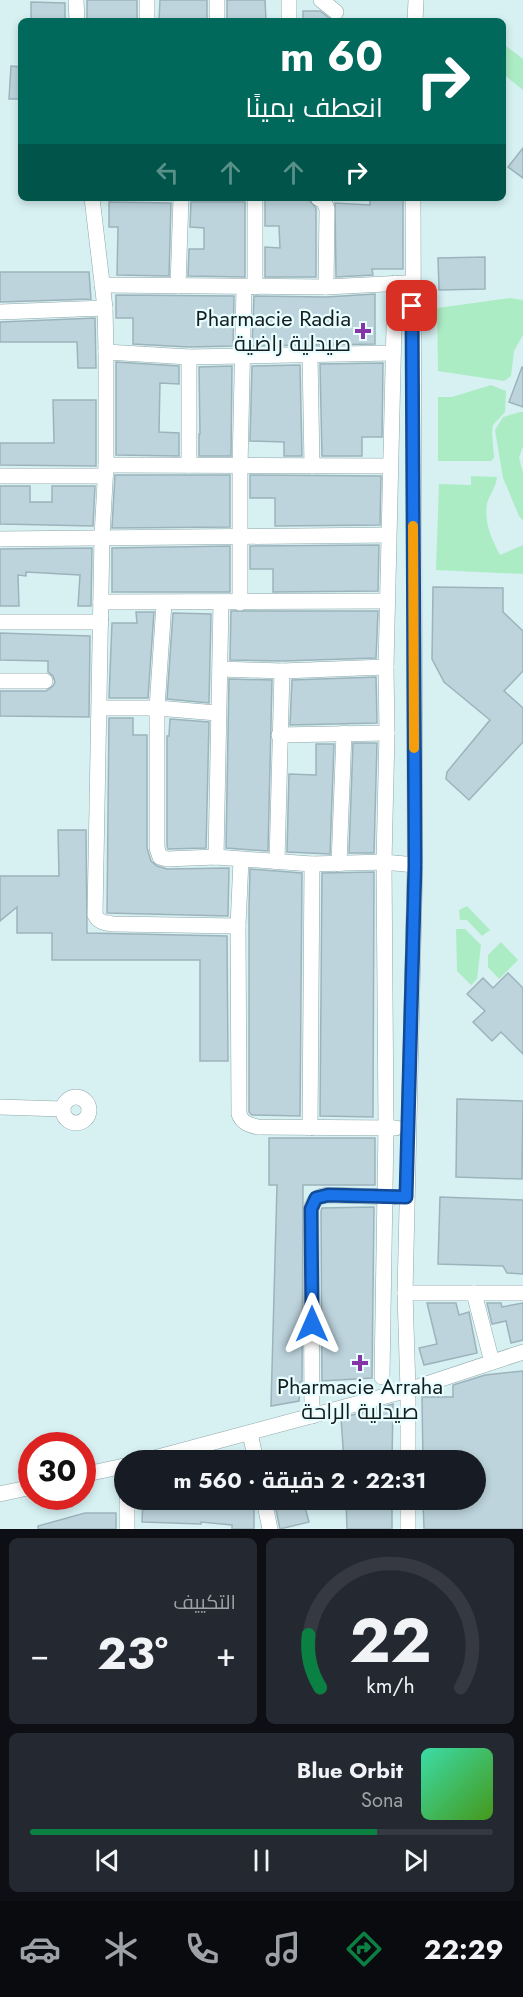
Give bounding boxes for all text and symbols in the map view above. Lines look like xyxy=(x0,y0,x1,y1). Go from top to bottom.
text: 60 m xyxy=(280,26,383,87)
icon: right xyxy=(404,42,482,120)
text: انعطف يمينًا xyxy=(245,88,383,127)
icon: left xyxy=(151,156,184,189)
icon: ahead xyxy=(214,156,247,189)
icon: ahead xyxy=(277,156,310,189)
icon: right xyxy=(340,156,373,189)
pin xyxy=(386,280,437,331)
icon: arrive xyxy=(395,289,428,322)
place label: Pharmacie Radia صيدلية راضية xyxy=(196,302,351,359)
marker: Pharmacie Radia صيدلية راضية xyxy=(356,324,370,338)
position arrow xyxy=(280,1292,344,1356)
marker: Pharmacie Arraha صيدلية الراحة xyxy=(353,1356,367,1370)
place label: Pharmacie Arraha صيدلية الراحة xyxy=(277,1370,443,1427)
speed limit sign: 30 xyxy=(18,1432,96,1510)
text: 22:31 · 2 دقيقة · 560 m xyxy=(174,1464,426,1496)
text: التكييف xyxy=(173,1588,236,1617)
text: 22 xyxy=(349,1595,431,1685)
text: 23° xyxy=(97,1621,168,1686)
text: − xyxy=(30,1631,49,1678)
text: + xyxy=(216,1631,236,1678)
text: km/h xyxy=(366,1670,414,1701)
text: Blue Orbit xyxy=(297,1754,403,1786)
text: Sona xyxy=(361,1786,403,1815)
icon: previous xyxy=(91,1844,124,1877)
icon: pause xyxy=(245,1844,278,1877)
icon: next xyxy=(399,1844,432,1877)
icon: car xyxy=(19,1928,61,1970)
icon: climate xyxy=(100,1928,142,1970)
icon: phone xyxy=(181,1928,223,1970)
icon: music xyxy=(262,1928,304,1970)
icon: directions xyxy=(343,1928,385,1970)
text: 22:29 xyxy=(424,1930,504,1969)

